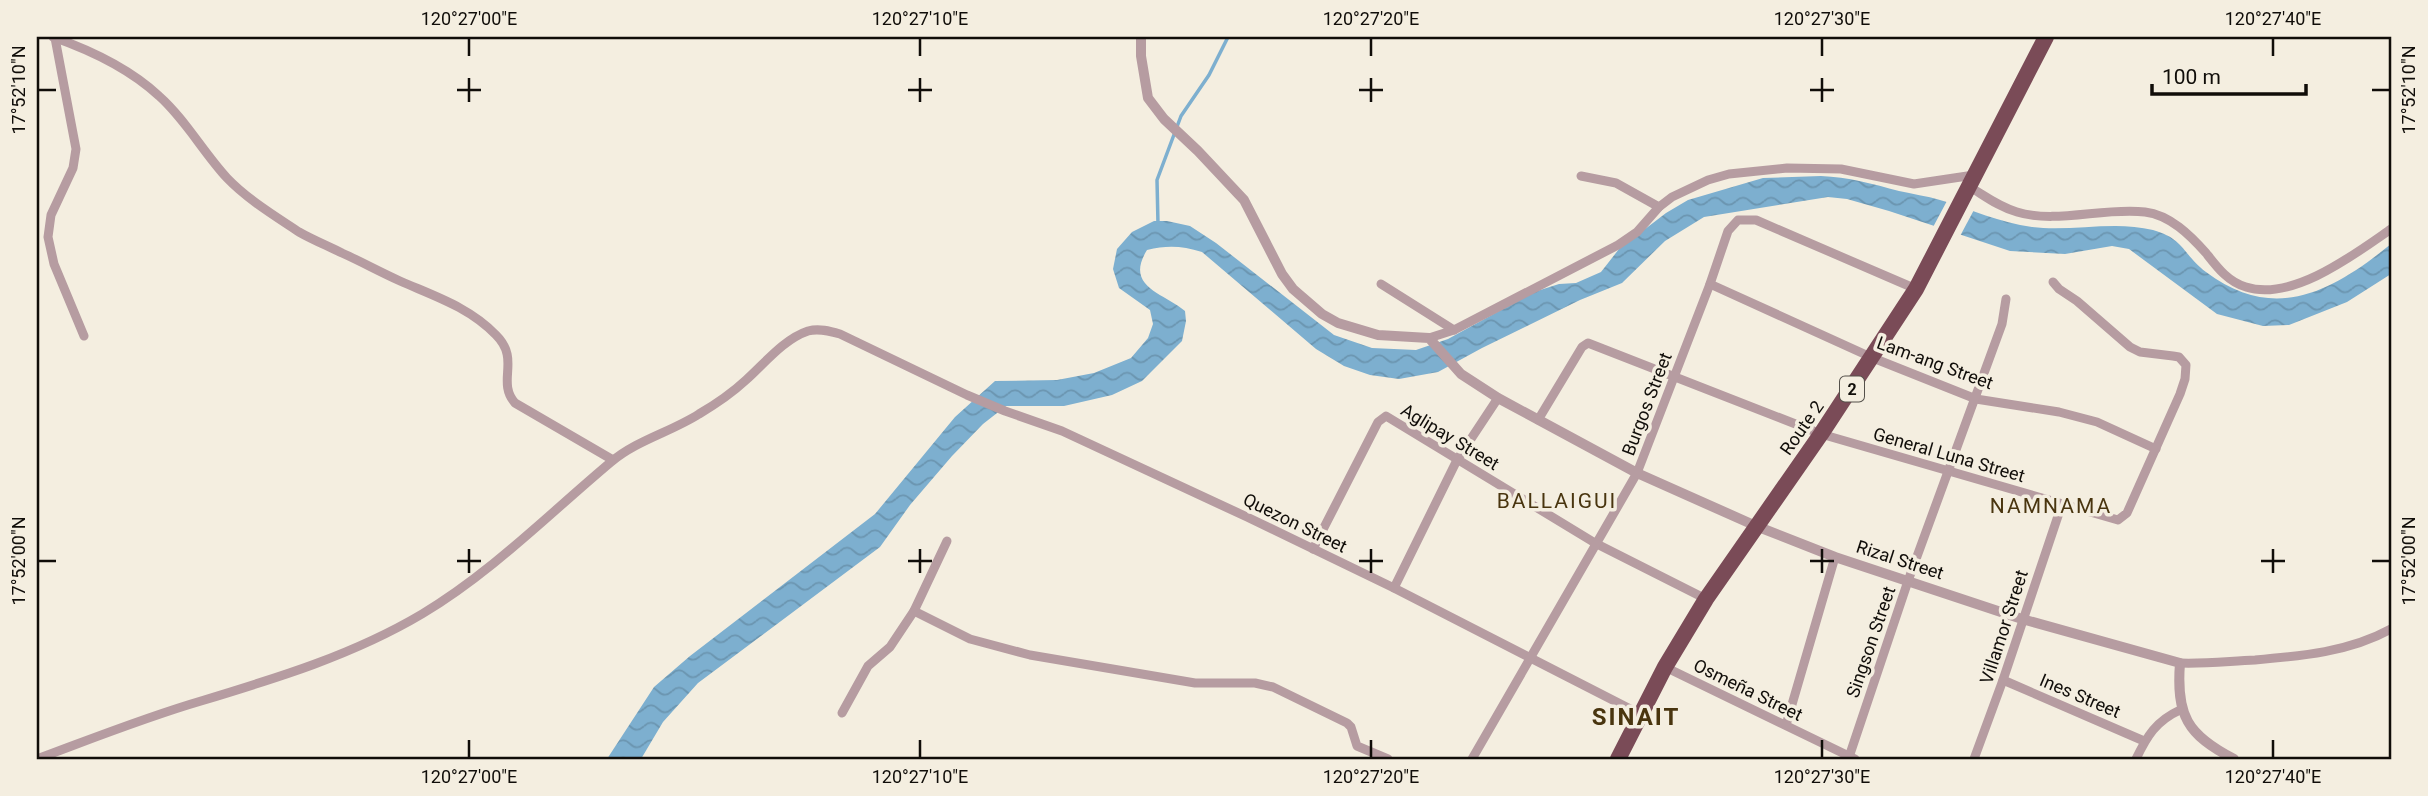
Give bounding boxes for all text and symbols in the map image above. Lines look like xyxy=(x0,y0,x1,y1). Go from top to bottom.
text: 120°27'00"E xyxy=(421,8,517,29)
text: 120°27'10"E xyxy=(872,8,968,29)
text: 120°27'20"E xyxy=(1323,8,1419,29)
text: 120°27'30"E xyxy=(1774,8,1870,29)
text: 120°27'40"E xyxy=(2225,8,2321,29)
text: 17°52'10"N xyxy=(8,45,29,135)
text: 17°52'10"N xyxy=(2398,45,2419,135)
scale bar xyxy=(2152,52,2306,96)
text: 100 m xyxy=(2162,65,2221,89)
street label: Lam-ang Street xyxy=(1874,332,1996,393)
street label: Burgos Street xyxy=(1617,349,1676,458)
road number: 2 xyxy=(1840,376,1864,402)
street label: Route 2 xyxy=(1775,397,1828,459)
street label: Aglipay Street xyxy=(1397,399,1503,474)
street label: General Luna Street xyxy=(1871,423,2027,486)
street label: Quezon Street xyxy=(1240,488,1351,557)
district label: BALLAIGUI xyxy=(1497,489,1617,513)
district label: NAMNAMA xyxy=(1990,494,2112,518)
text: 17°52'00"N xyxy=(8,516,29,606)
text: 17°52'00"N xyxy=(2398,516,2419,606)
street label: Rizal Street xyxy=(1854,536,1947,584)
street label: Villamor Street xyxy=(1975,567,2032,686)
street label: Singson Street xyxy=(1842,583,1899,700)
street label: Osmeña Street xyxy=(1690,654,1806,725)
street label: Ines Street xyxy=(2037,669,2124,722)
district label: SINAIT xyxy=(1592,703,1680,731)
text: 120°27'00"E xyxy=(421,766,517,787)
text: 120°27'10"E xyxy=(872,766,968,787)
text: 120°27'20"E xyxy=(1323,766,1419,787)
text: 120°27'30"E xyxy=(1774,766,1870,787)
text: 120°27'40"E xyxy=(2225,766,2321,787)

